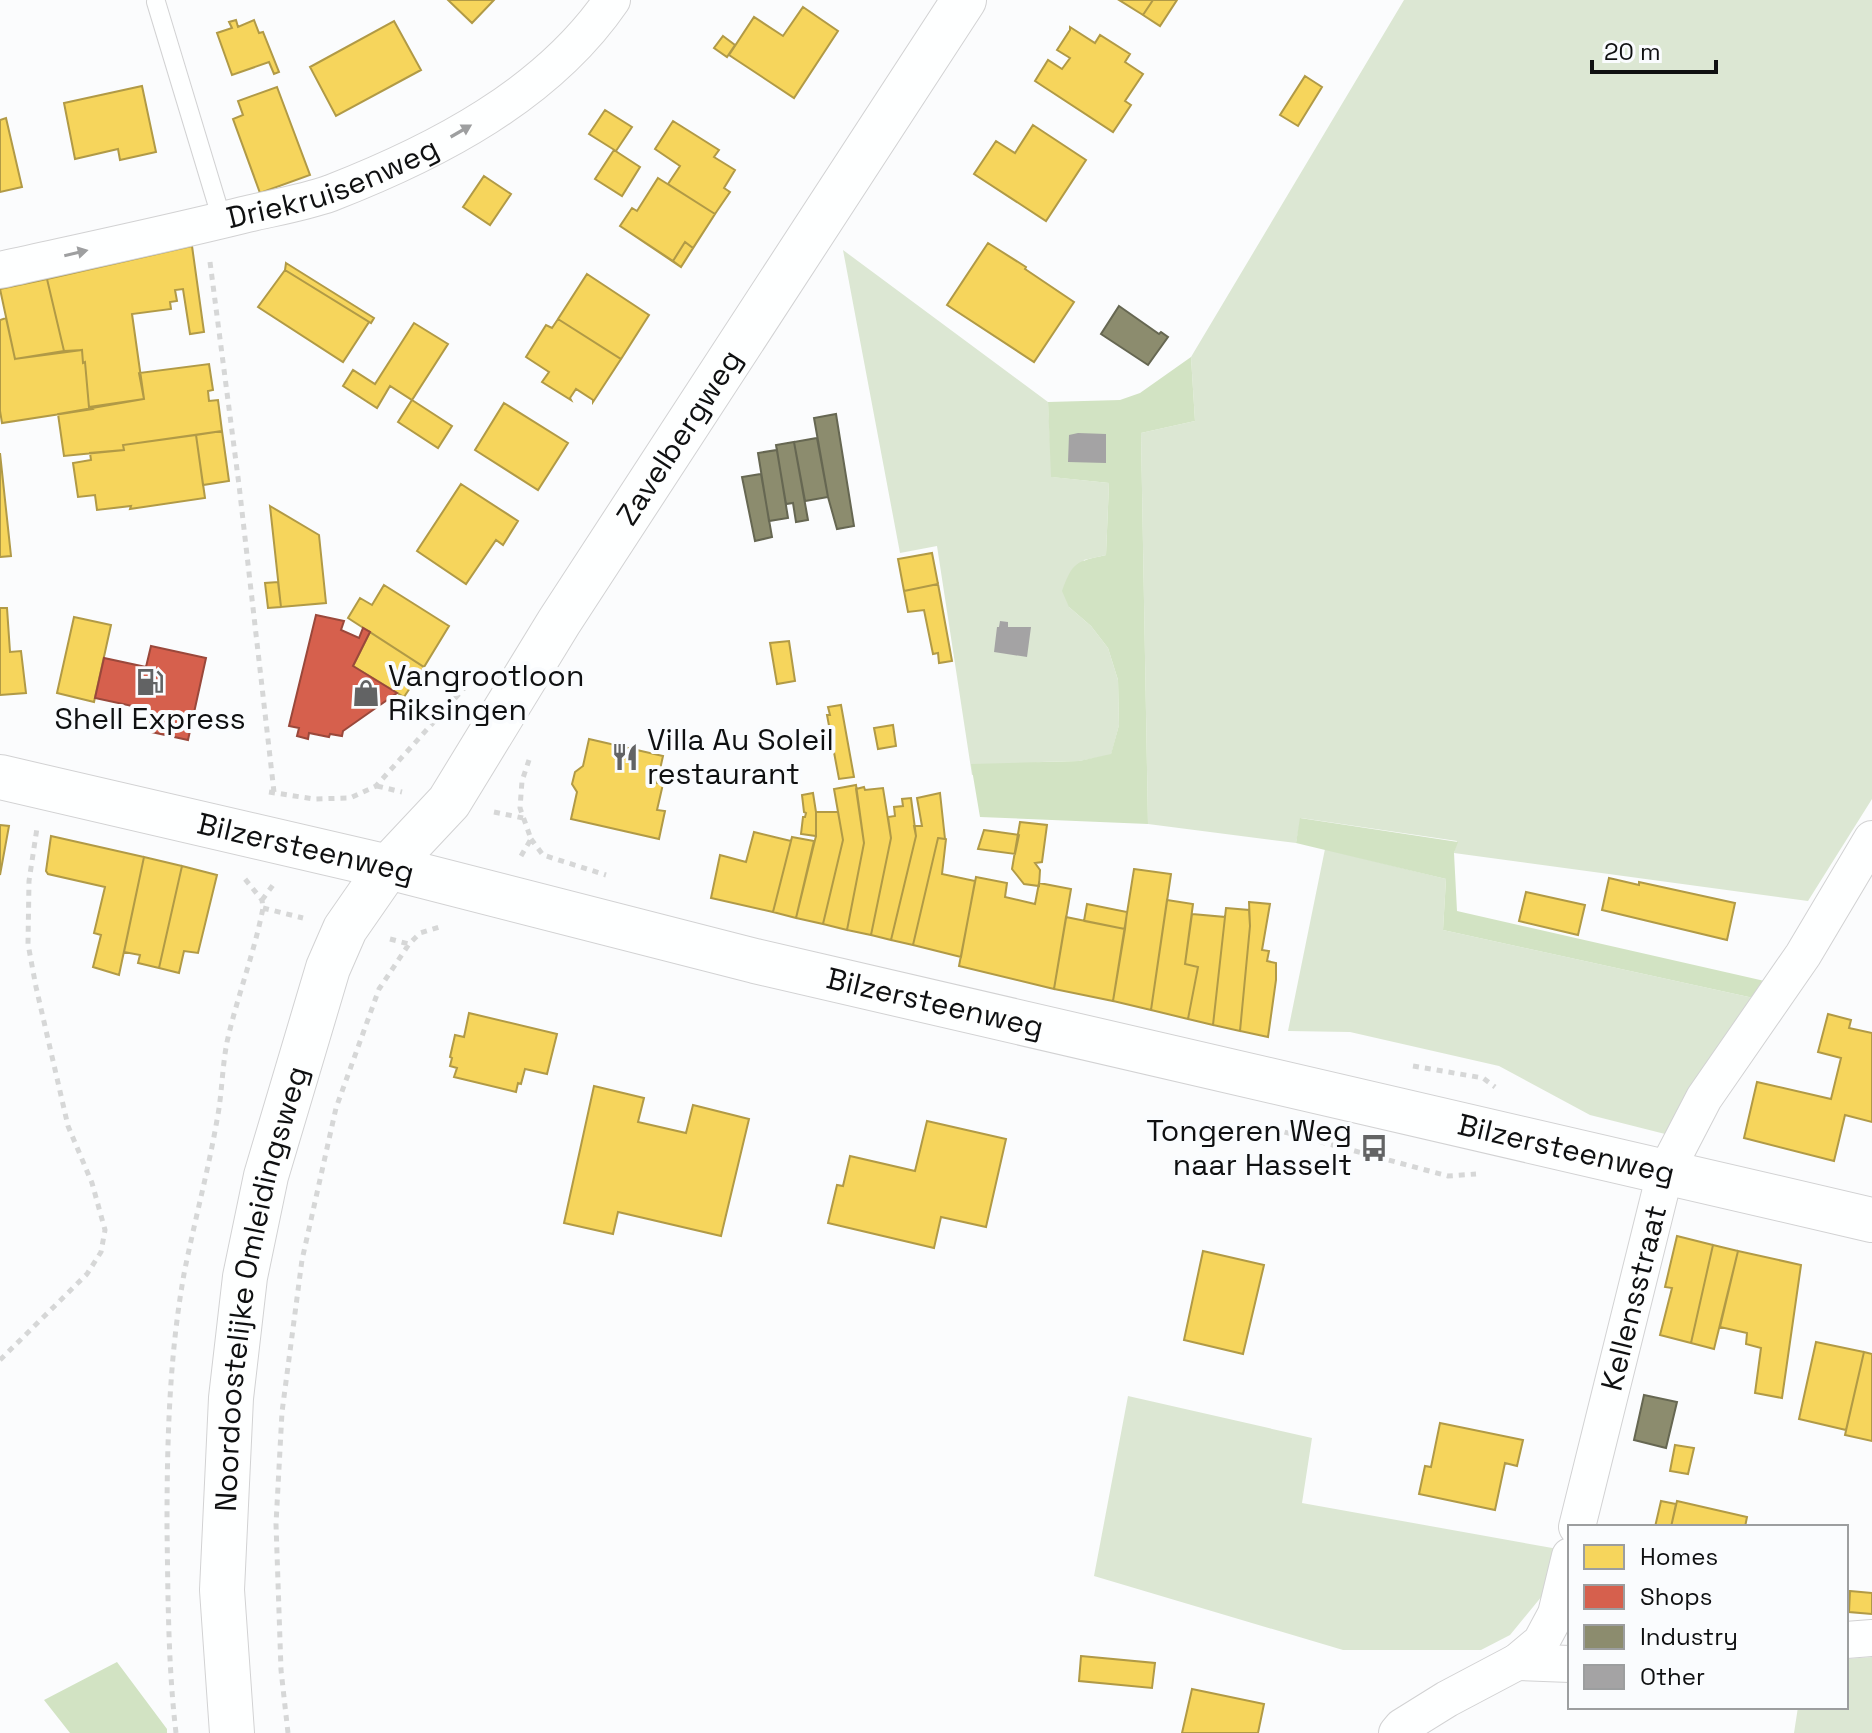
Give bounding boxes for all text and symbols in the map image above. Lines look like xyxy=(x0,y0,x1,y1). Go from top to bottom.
scale bar xyxy=(1592,24,1716,74)
text: 20 m xyxy=(1604,36,1661,67)
one-way arrow xyxy=(450,125,472,139)
street label: Driekruisenweg xyxy=(222,128,445,237)
one-way arrow xyxy=(64,246,89,259)
street label: Zavelbergweg xyxy=(607,342,750,533)
place label: Vangrootloon Riksingen xyxy=(388,656,584,729)
fuel station icon: Shell Express xyxy=(135,667,165,697)
shop icon: Vangrootloon Riksingen xyxy=(351,678,381,708)
place label: Shell Express xyxy=(54,699,246,738)
place label: Villa Au Soleil restaurant xyxy=(647,720,834,793)
restaurant icon: Villa Au Soleil restaurant xyxy=(610,742,640,772)
street label: Bilzersteenweg xyxy=(194,803,419,892)
street label: Bilzersteenweg xyxy=(823,958,1048,1046)
street label: Noordoostelijke Omleidingsweg xyxy=(206,1061,317,1513)
street label: Bilzersteenweg xyxy=(1454,1105,1679,1193)
place label: Tongeren Weg naar Hasselt xyxy=(1146,1111,1352,1184)
bus stop icon: Tongeren Weg naar Hasselt xyxy=(1359,1133,1389,1163)
street label: Kellensstraat xyxy=(1592,1201,1675,1395)
legend xyxy=(1568,1525,1848,1709)
text: Homes xyxy=(1640,1541,1718,1572)
text: Shops xyxy=(1640,1581,1712,1612)
text: Industry xyxy=(1640,1621,1738,1652)
text: Other xyxy=(1640,1661,1705,1692)

